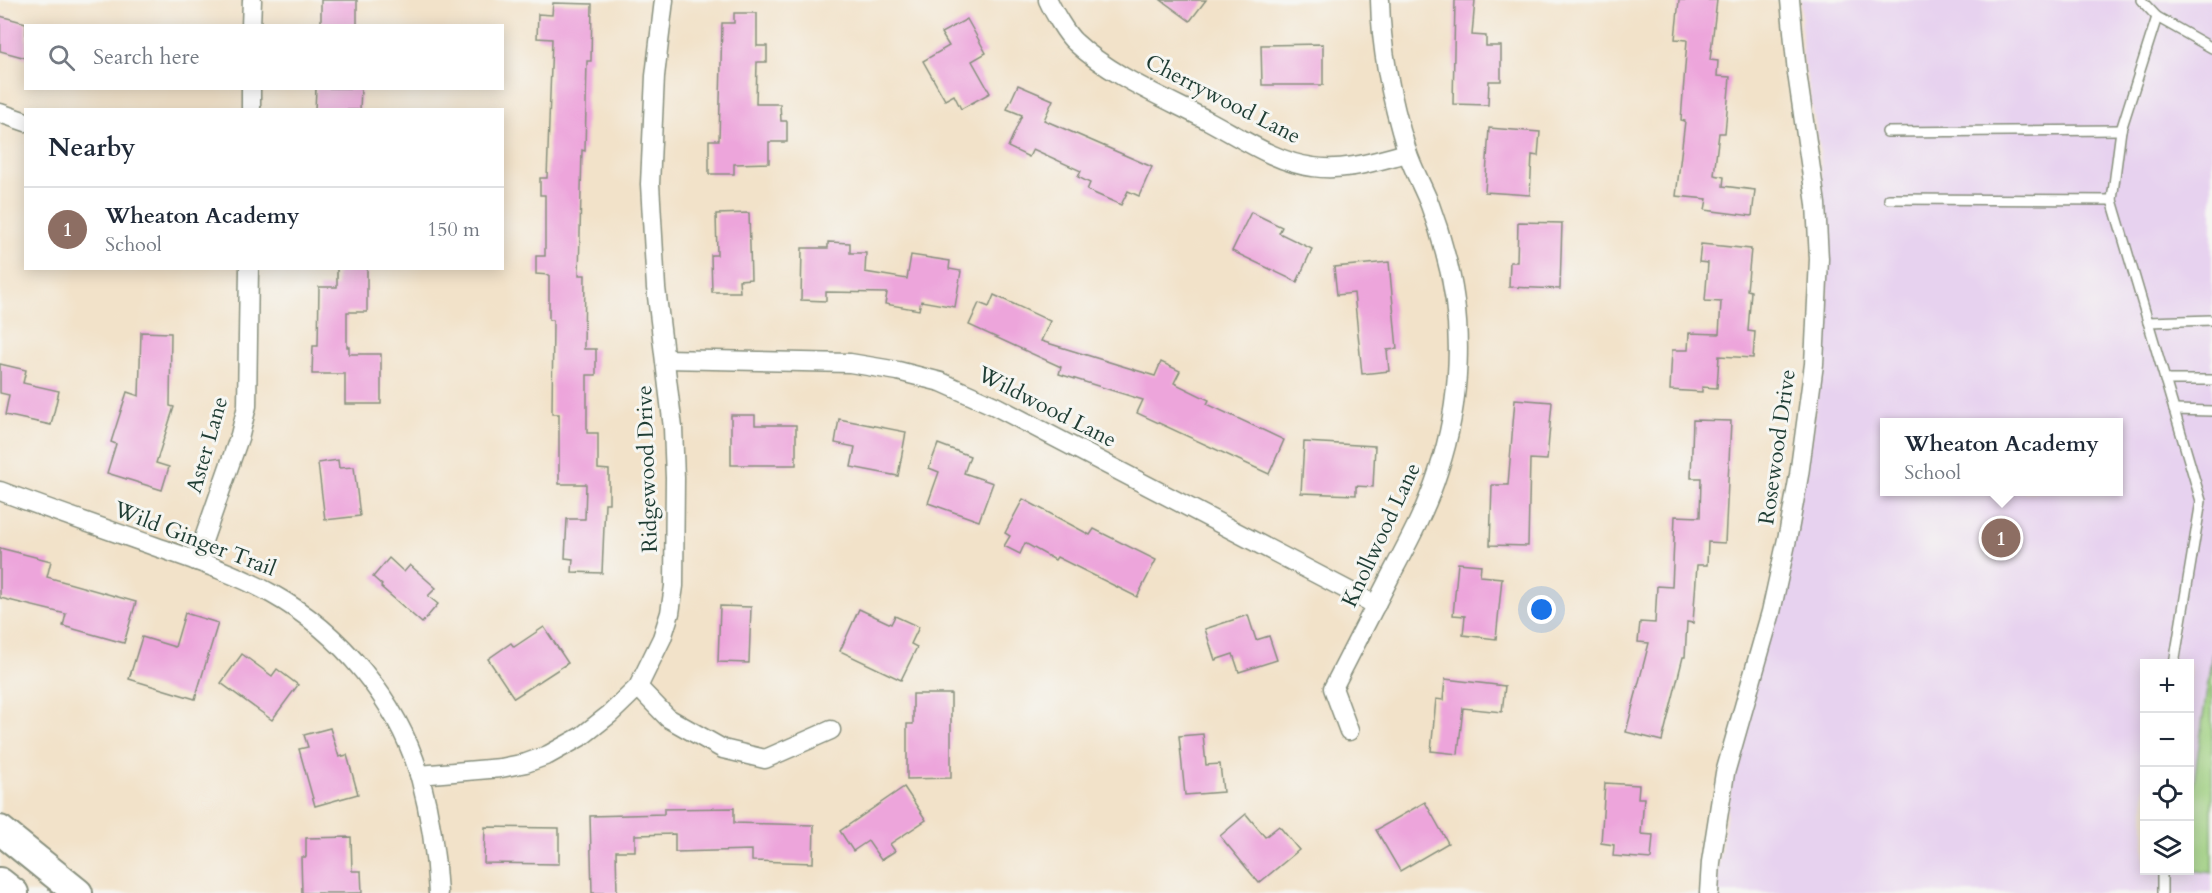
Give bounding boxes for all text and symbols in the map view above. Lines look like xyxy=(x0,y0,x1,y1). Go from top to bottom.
search box xyxy=(24,24,504,90)
icon: search xyxy=(45,41,78,74)
text: Search here xyxy=(93,42,200,72)
street label: Cherrywood Lane xyxy=(1140,47,1306,151)
text: Nearby xyxy=(48,130,136,165)
text: Wheaton Academy xyxy=(105,201,300,231)
text: 1 xyxy=(62,216,73,243)
text: 150 m xyxy=(427,216,480,243)
text: School xyxy=(105,231,162,258)
street label: Wildwood Lane xyxy=(972,359,1122,455)
street label: Rosewood Drive xyxy=(1751,367,1803,527)
street label: Ridgewood Drive xyxy=(629,385,665,553)
street label: Aster Lane xyxy=(179,393,235,497)
popup xyxy=(1880,418,2123,496)
text: Wheaton Academy xyxy=(1904,429,2099,459)
street label: Knollwood Lane xyxy=(1334,458,1428,612)
text: School xyxy=(1904,459,1961,486)
street label: Wild Ginger Trail xyxy=(109,494,281,584)
pin: 1 xyxy=(1982,516,2020,560)
your location xyxy=(1527,595,1556,624)
map controls xyxy=(2140,659,2194,875)
button: + xyxy=(2140,659,2194,713)
button: − xyxy=(2140,713,2194,767)
button: locate xyxy=(2140,767,2194,821)
button: layers xyxy=(2140,821,2194,875)

